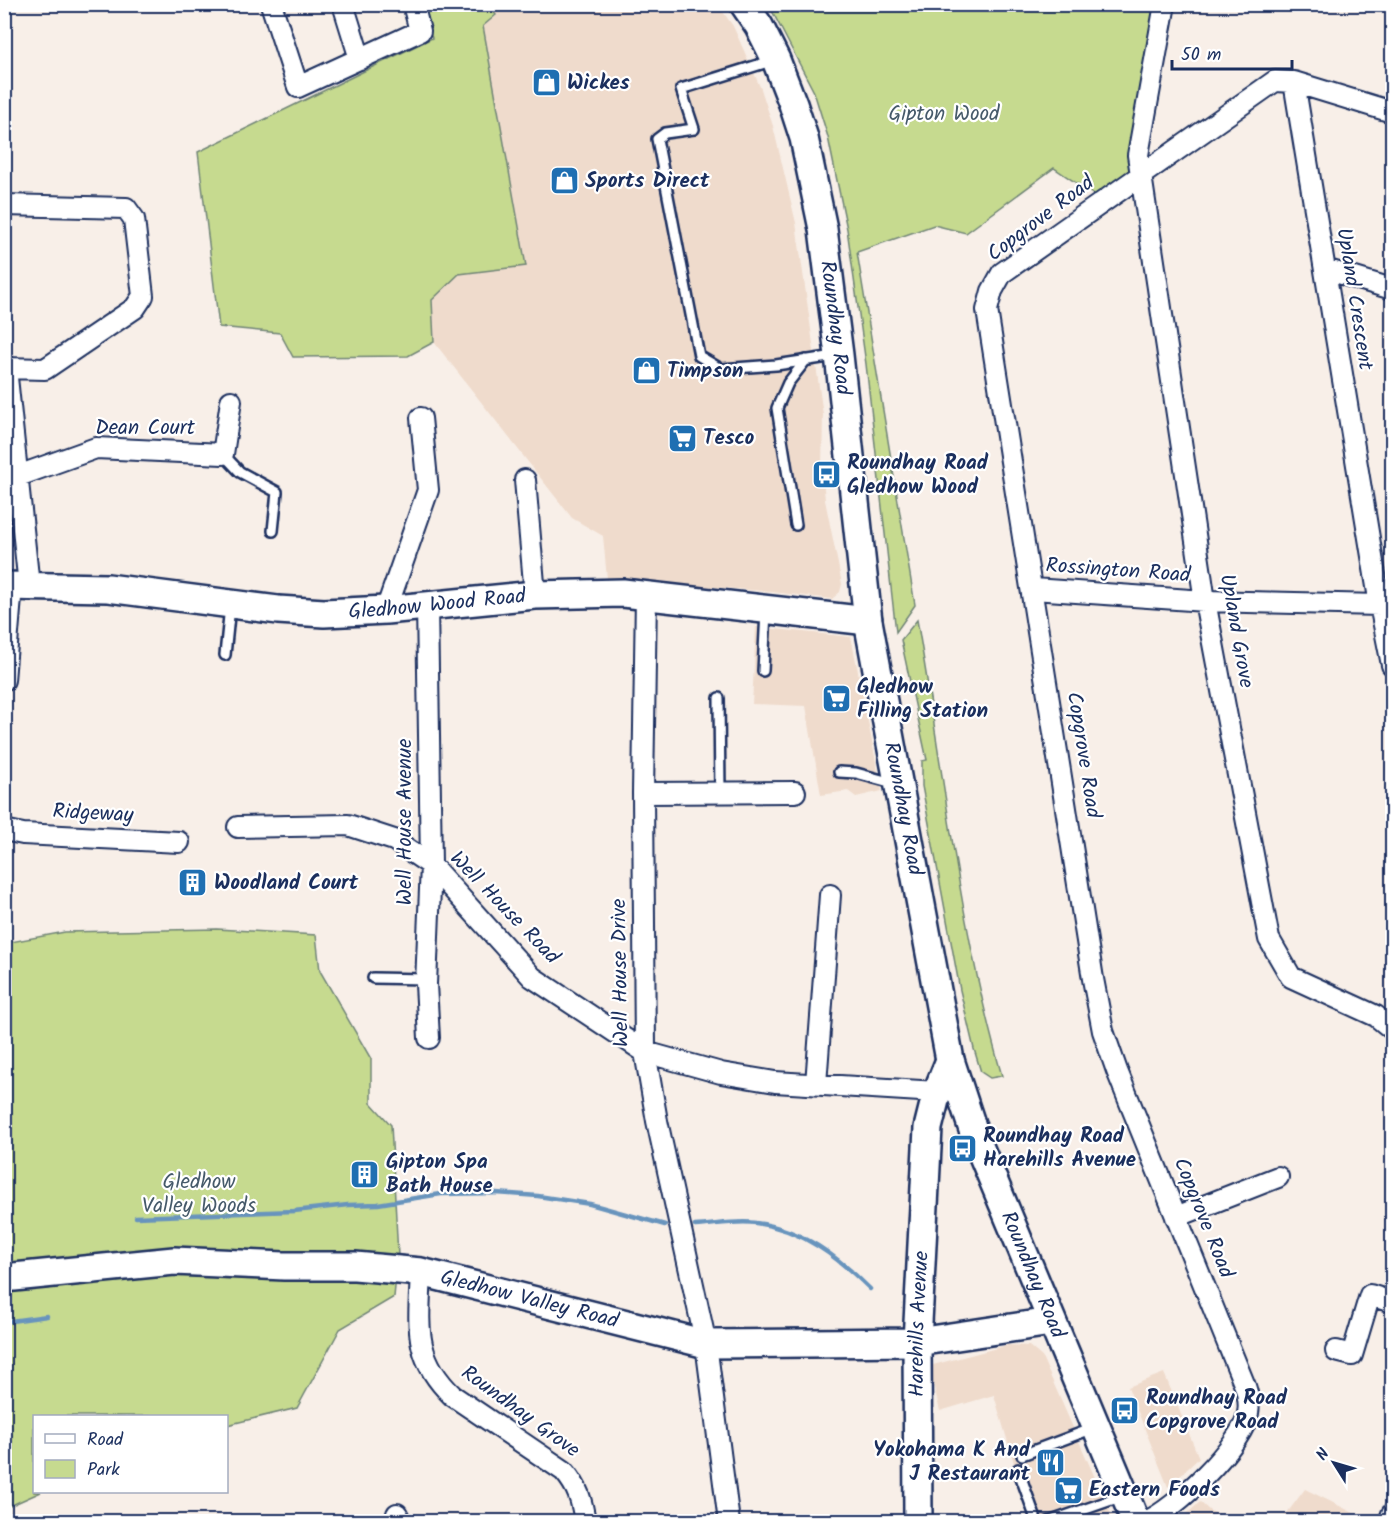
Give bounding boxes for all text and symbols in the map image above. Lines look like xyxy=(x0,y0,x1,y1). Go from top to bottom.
scale bar xyxy=(1172,33,1292,71)
text: 50 m xyxy=(1181,41,1221,70)
shop icon: Wickes xyxy=(530,67,562,99)
place label: Wickes xyxy=(567,67,630,100)
park label: Gipton Wood xyxy=(888,98,1000,131)
shop icon: Sports Direct xyxy=(548,165,580,197)
place label: Sports Direct xyxy=(585,165,710,198)
street label: Copgrove Road xyxy=(980,167,1102,271)
street label: Upland Crescent xyxy=(1326,225,1382,373)
street label: Roundhay Road xyxy=(811,259,860,397)
shop icon: Timpson xyxy=(630,355,662,387)
place label: Timpson xyxy=(667,355,743,388)
street label: Dean Court xyxy=(95,412,196,445)
supermarket icon: Tesco xyxy=(666,422,698,454)
place label: Tesco xyxy=(703,422,755,455)
place label: Roundhay Road Gledhow Wood xyxy=(847,447,989,504)
bus stop icon: Roundhay Road Gledhow Wood xyxy=(810,459,842,491)
street label: Rossington Road xyxy=(1044,549,1192,593)
street label: Upland Grove xyxy=(1210,571,1262,691)
street label: Gledhow Wood Road xyxy=(348,579,528,628)
place label: Gledhow Filling Station xyxy=(857,671,988,728)
supermarket icon: Gledhow Filling Station xyxy=(820,683,852,715)
street label: Copgrove Road xyxy=(1057,689,1109,821)
street label: Well House Avenue xyxy=(389,738,422,905)
street label: Roundhay Road xyxy=(874,739,932,879)
street label: Ridgeway xyxy=(52,795,134,833)
street label: Well House Road xyxy=(441,844,567,973)
building icon: Woodland Court xyxy=(177,867,209,899)
place label: Woodland Court xyxy=(214,867,359,900)
street label: Well House Drive xyxy=(603,898,639,1048)
place label: Roundhay Road Harehills Avenue xyxy=(983,1120,1136,1177)
bus stop icon: Roundhay Road Harehills Avenue xyxy=(946,1132,978,1164)
place label: Gipton Spa Bath House xyxy=(386,1146,493,1203)
street label: Copgrove Road xyxy=(1164,1153,1242,1284)
building icon: Gipton Spa Bath House xyxy=(349,1158,381,1190)
park label: Gledhow Valley Woods xyxy=(142,1166,256,1223)
street label: Roundhay Road xyxy=(991,1206,1074,1344)
street label: Harehills Avenue xyxy=(900,1250,938,1397)
street label: Gledhow Valley Road xyxy=(437,1261,622,1338)
street label: Roundhay Grove xyxy=(453,1357,587,1467)
place label: Roundhay Road Copgrove Road xyxy=(1146,1382,1288,1439)
bus stop icon: Roundhay Road Copgrove Road xyxy=(1109,1394,1141,1426)
legend xyxy=(33,1415,228,1493)
text: Road xyxy=(87,1426,124,1455)
north arrow xyxy=(1304,1433,1364,1493)
place label: Yokohama K And J Restaurant xyxy=(873,1434,1031,1491)
text: N xyxy=(1310,1443,1336,1466)
restaurant icon: Yokohama K And J Restaurant xyxy=(1035,1446,1067,1478)
text: Park xyxy=(87,1456,120,1485)
supermarket icon: Eastern Foods xyxy=(1052,1474,1084,1506)
place label: Eastern Foods xyxy=(1089,1474,1220,1507)

